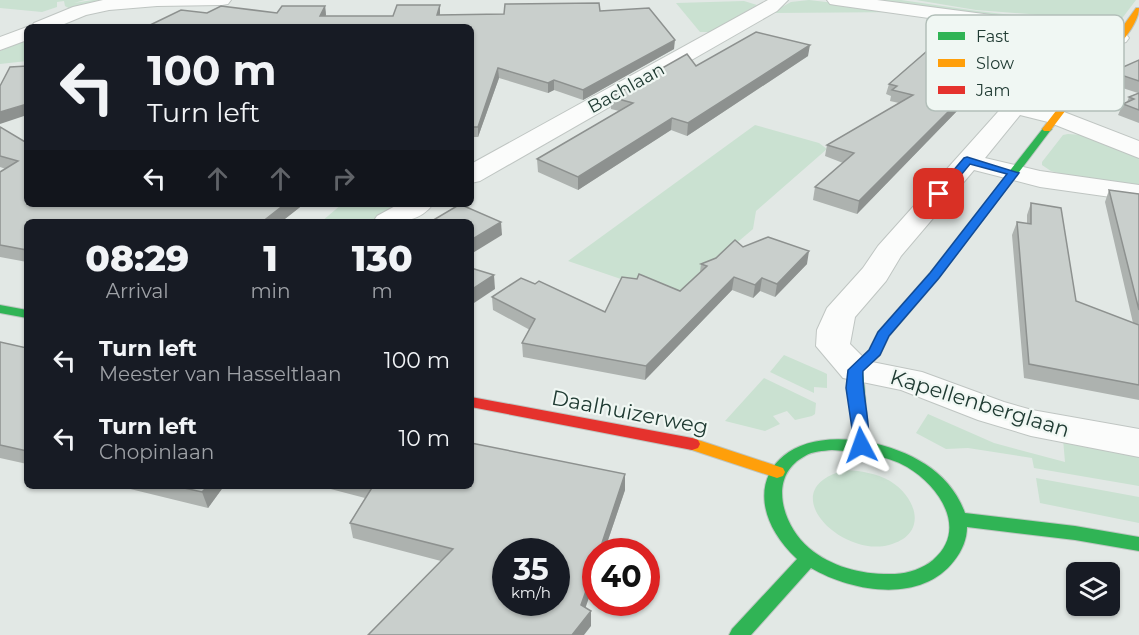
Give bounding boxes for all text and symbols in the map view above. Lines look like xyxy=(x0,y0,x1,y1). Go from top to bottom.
legend xyxy=(926,15,1124,111)
text: Fast xyxy=(976,27,1010,46)
text: 100 m xyxy=(147,44,276,96)
icon: left xyxy=(48,48,126,126)
text: Slow xyxy=(976,54,1014,73)
street label: Bachlaan xyxy=(584,58,668,118)
text: Jam xyxy=(975,81,1010,100)
text: Turn left xyxy=(147,96,260,129)
icon: left xyxy=(138,162,171,195)
icon: ahead xyxy=(201,162,234,195)
icon: ahead xyxy=(264,162,297,195)
icon: right xyxy=(327,162,360,195)
pin xyxy=(913,168,964,219)
icon: arrive xyxy=(922,177,955,210)
text: 08:29 xyxy=(85,236,189,280)
text: 1 xyxy=(263,236,278,280)
text: 130 xyxy=(352,236,413,280)
text: Arrival xyxy=(106,279,169,303)
text: min xyxy=(250,279,291,303)
text: m xyxy=(372,279,393,303)
text: Turn left xyxy=(99,335,197,362)
icon: left xyxy=(48,344,81,377)
text: 100 m xyxy=(384,347,450,374)
text: Meester van Hasseltlaan xyxy=(99,362,342,386)
street label: Kapellenberglaan xyxy=(887,364,1073,442)
street label: Daalhuizerweg xyxy=(550,385,710,439)
text: Turn left xyxy=(99,413,197,440)
position arrow xyxy=(829,413,893,477)
icon: left xyxy=(48,422,81,455)
text: 10 m xyxy=(398,425,450,452)
text: Chopinlaan xyxy=(99,440,214,464)
speed limit sign: 40 xyxy=(582,538,660,616)
text: 35 xyxy=(513,551,549,588)
map controls xyxy=(1066,562,1120,616)
button: layers xyxy=(1066,562,1120,616)
text: km/h xyxy=(511,583,551,602)

